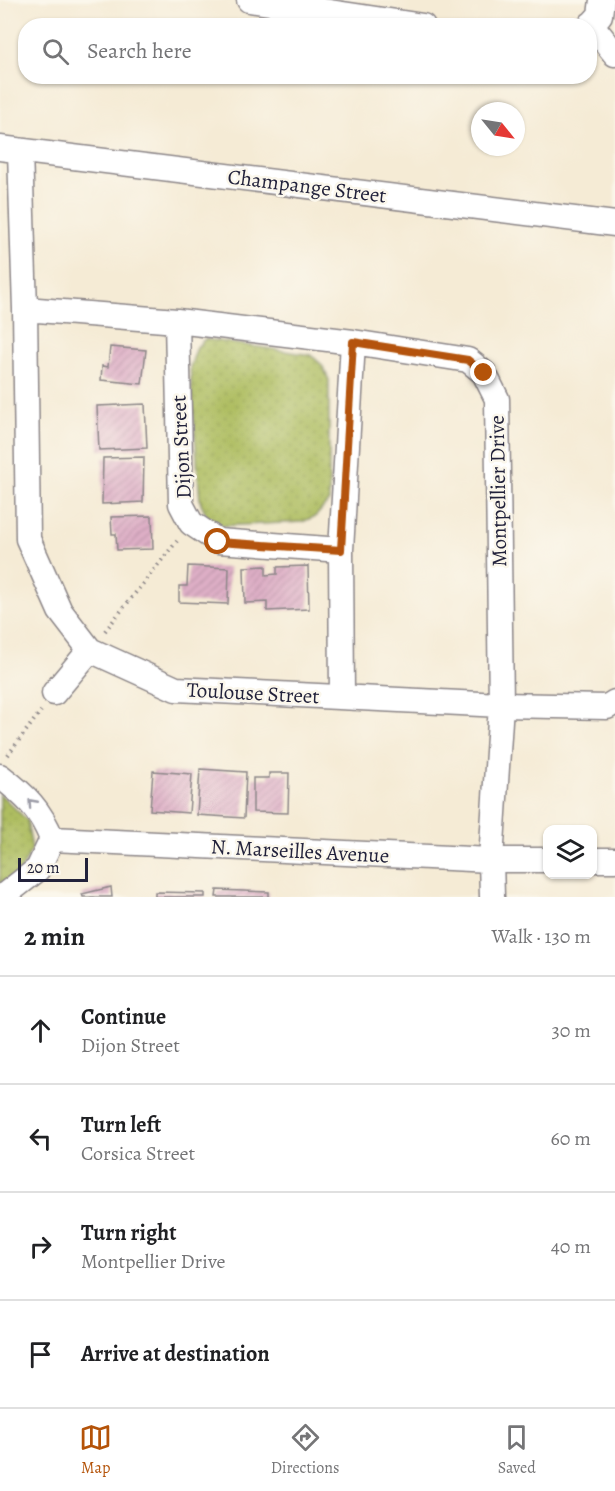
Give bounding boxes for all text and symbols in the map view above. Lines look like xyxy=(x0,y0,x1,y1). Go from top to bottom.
search box xyxy=(18,18,597,84)
icon: search xyxy=(39,35,72,68)
text: Search here xyxy=(87,36,192,66)
north arrow xyxy=(471,102,525,156)
street label: Champange Street xyxy=(226,162,388,210)
route end xyxy=(470,359,496,385)
street label: Dijon Street xyxy=(164,394,198,500)
street label: Montpellier Drive xyxy=(483,415,513,567)
route start xyxy=(204,528,230,554)
street label: Toulouse Street xyxy=(186,676,320,710)
one-way arrow xyxy=(28,799,39,810)
map controls xyxy=(543,825,597,879)
button: layers xyxy=(543,825,597,879)
street label: N. Marseilles Avenue xyxy=(210,832,390,870)
scale bar xyxy=(18,855,88,882)
text: 20 m xyxy=(27,857,60,879)
text: 2 min xyxy=(24,919,85,954)
text: Walk · 130 m xyxy=(492,923,591,950)
text: Continue xyxy=(81,1002,166,1032)
icon: ahead xyxy=(24,1014,57,1047)
text: 30 m xyxy=(551,1017,591,1044)
text: Dijon Street xyxy=(81,1032,180,1059)
text: Turn left xyxy=(81,1110,161,1140)
icon: left xyxy=(24,1122,57,1155)
text: 60 m xyxy=(551,1125,591,1152)
text: Corsica Street xyxy=(81,1140,195,1167)
text: Turn right xyxy=(81,1218,177,1248)
icon: right xyxy=(24,1230,57,1263)
text: 40 m xyxy=(551,1233,591,1260)
text: Montpellier Drive xyxy=(81,1248,225,1275)
icon: arrive xyxy=(24,1338,57,1371)
text: Arrive at destination xyxy=(81,1339,270,1369)
tab: Map xyxy=(79,1421,112,1479)
tab: Directions xyxy=(271,1421,339,1479)
tab: Saved xyxy=(498,1421,536,1479)

